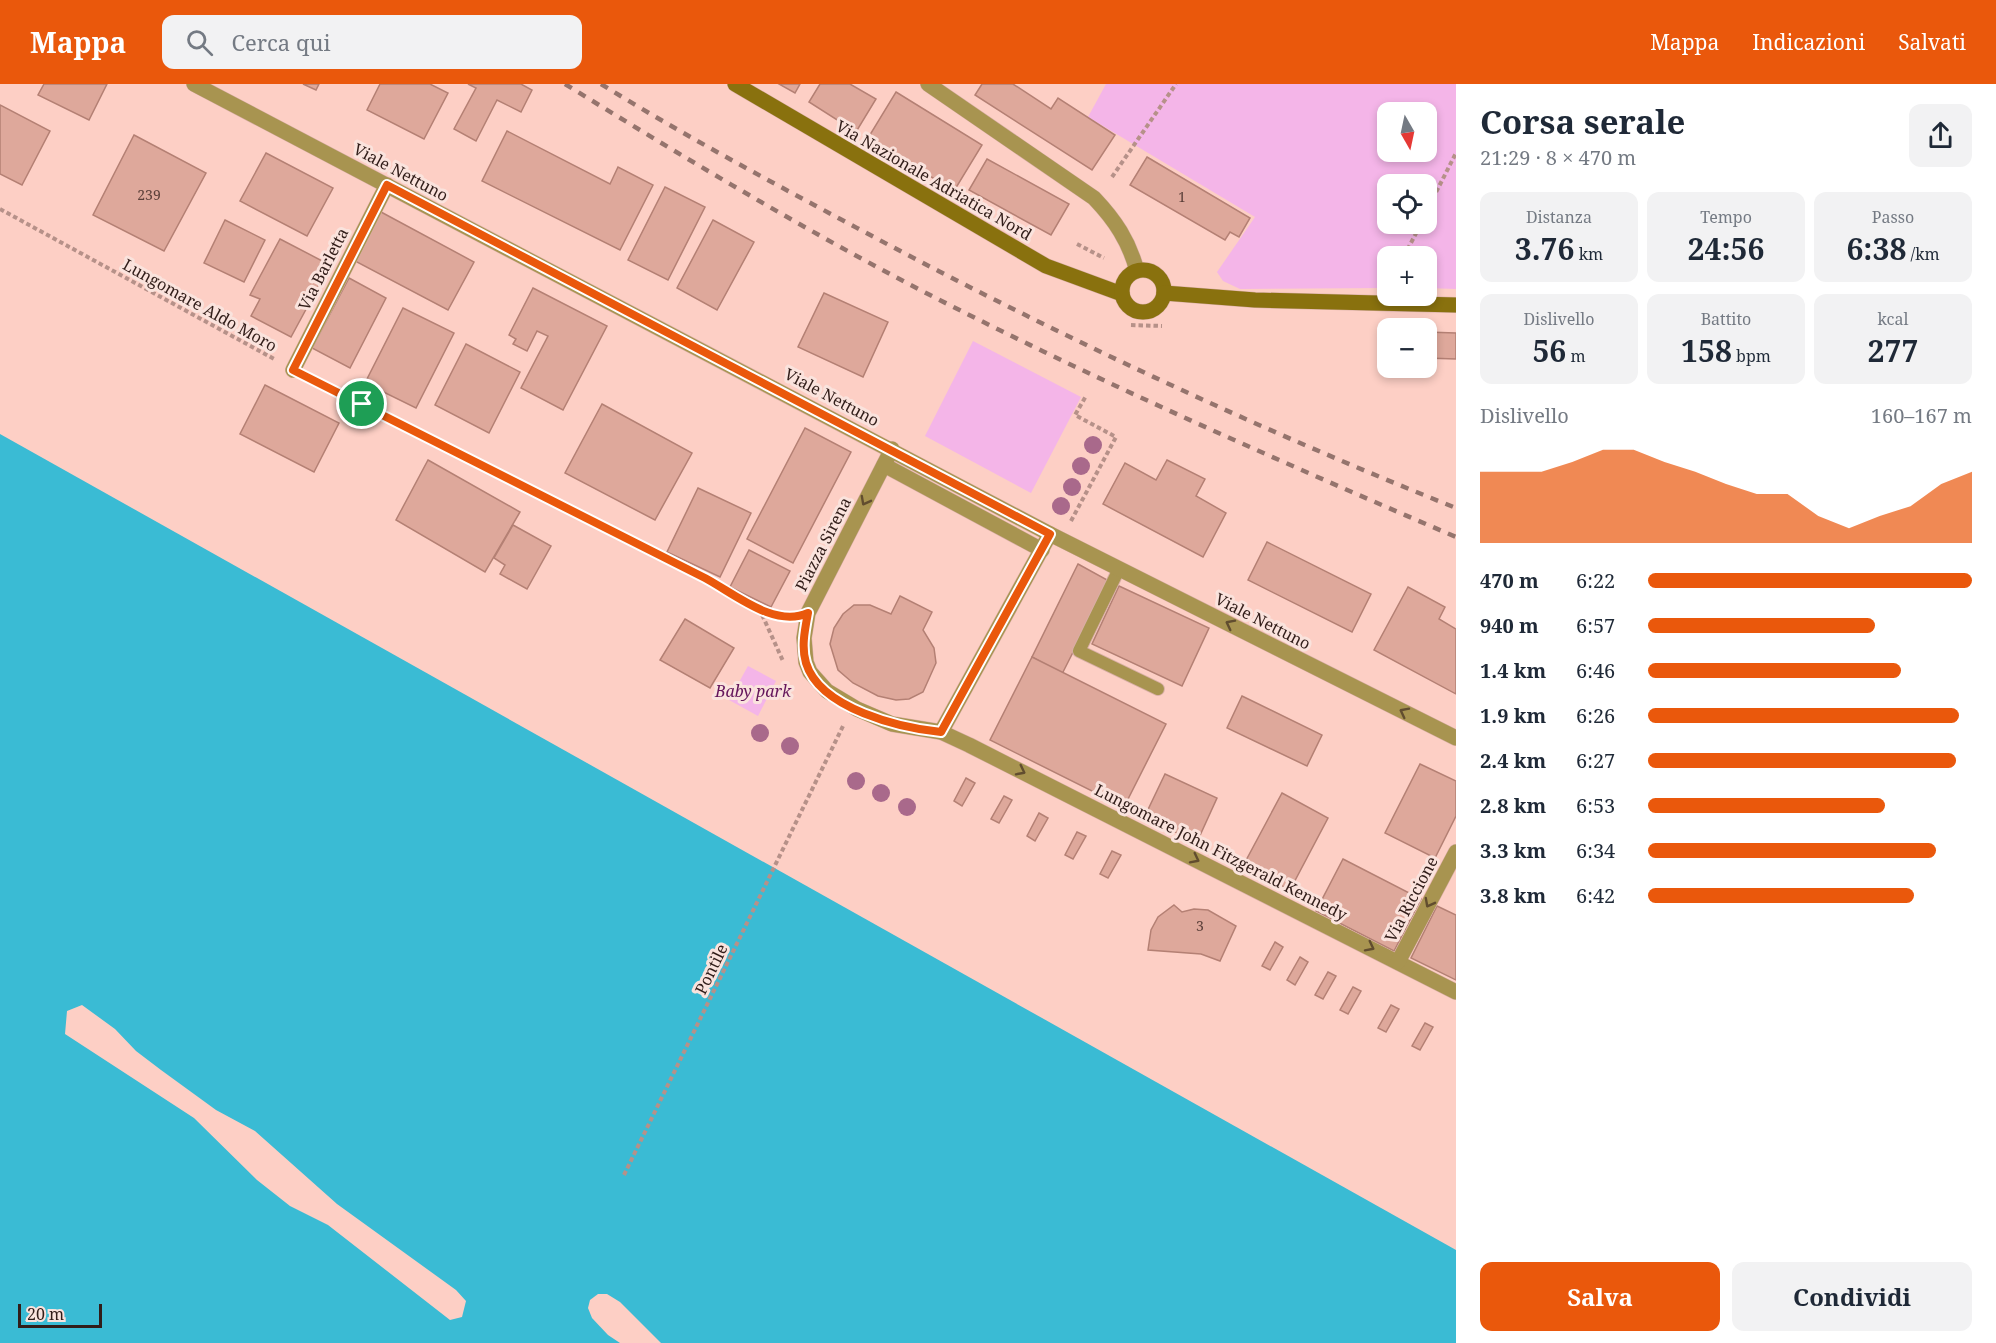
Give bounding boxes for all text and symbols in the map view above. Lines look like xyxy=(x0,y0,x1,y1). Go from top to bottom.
search box xyxy=(162,15,582,69)
text: Mappa xyxy=(30,23,126,61)
icon: search xyxy=(183,26,216,59)
text: Cerca qui xyxy=(231,27,330,57)
text: Mappa xyxy=(1650,28,1719,56)
text: Indicazioni xyxy=(1752,28,1865,56)
text: Salvati xyxy=(1898,28,1966,56)
text: Corsa serale xyxy=(1480,99,1686,144)
north arrow xyxy=(1377,102,1437,162)
map controls xyxy=(1377,102,1437,378)
button: share xyxy=(1909,104,1972,167)
street label: Via Nazionale Adriatica Nord xyxy=(832,115,1036,245)
street label: Viale Nettuno xyxy=(350,138,452,206)
text: 21:29 · 8 × 470 m xyxy=(1480,144,1636,171)
button: locate xyxy=(1377,174,1437,234)
house number: 239 xyxy=(137,185,161,204)
house number: 1 xyxy=(1178,187,1186,206)
text: Distanza xyxy=(1526,206,1592,228)
text: Tempo xyxy=(1700,206,1752,228)
text: Passo xyxy=(1872,206,1914,228)
street label: Via Barletta xyxy=(293,224,353,314)
text: 3.76 xyxy=(1515,228,1575,269)
text: 24:56 xyxy=(1688,228,1764,269)
text: 6:38 xyxy=(1846,228,1906,269)
text: km xyxy=(1575,243,1603,265)
text: /km xyxy=(1906,243,1940,265)
button: + xyxy=(1377,246,1437,306)
street label: Lungomare Aldo Moro xyxy=(119,253,281,357)
text: Dislivello xyxy=(1523,308,1595,330)
text: Battito xyxy=(1701,308,1751,330)
text: kcal xyxy=(1878,308,1908,330)
button: − xyxy=(1377,318,1437,378)
text: 56 xyxy=(1532,330,1566,371)
text: 158 xyxy=(1681,330,1732,371)
text: 277 xyxy=(1868,330,1918,371)
text: m xyxy=(1566,345,1586,367)
text: bpm xyxy=(1732,345,1771,367)
street label: Viale Nettuno xyxy=(781,363,883,431)
pin xyxy=(336,378,387,429)
icon: arrive xyxy=(345,387,378,420)
text: Dislivello xyxy=(1480,402,1569,429)
text: 160–167 m xyxy=(1871,402,1972,429)
street label: Piazza Sirena xyxy=(790,493,856,595)
one-way arrow xyxy=(861,495,872,505)
text: 470 m xyxy=(1480,567,1539,594)
text: 6:22 xyxy=(1576,567,1615,594)
street label: Viale Nettuno xyxy=(1212,588,1314,654)
text: 940 m xyxy=(1480,612,1539,639)
text: 6:57 xyxy=(1576,612,1615,639)
one-way arrow xyxy=(1225,620,1236,631)
text: 1.4 km xyxy=(1480,657,1546,684)
text: 6:46 xyxy=(1576,657,1615,684)
park label: Baby park xyxy=(714,680,792,702)
text: 1.9 km xyxy=(1480,702,1546,729)
text: 6:26 xyxy=(1576,702,1615,729)
one-way arrow xyxy=(1399,708,1410,719)
text: 2.4 km xyxy=(1480,747,1546,774)
text: 6:27 xyxy=(1576,747,1615,774)
one-way arrow xyxy=(1015,764,1026,776)
street label: Lungomare John Fitzgerald Kennedy xyxy=(1091,779,1352,926)
text: 2.8 km xyxy=(1480,792,1546,819)
text: 6:53 xyxy=(1576,792,1615,819)
text: 3.3 km xyxy=(1480,837,1546,864)
text: 6:34 xyxy=(1576,837,1615,864)
one-way arrow xyxy=(1189,852,1200,863)
street label: Via Riccione xyxy=(1379,852,1443,946)
text: 3.8 km xyxy=(1480,882,1546,909)
text: 6:42 xyxy=(1576,882,1615,909)
one-way arrow xyxy=(1425,897,1436,908)
house number: 3 xyxy=(1196,916,1204,935)
street label: Pontile xyxy=(689,940,733,998)
one-way arrow xyxy=(1363,940,1374,951)
button: Salva xyxy=(1480,1262,1720,1331)
button: Condividi xyxy=(1732,1262,1972,1331)
scale bar xyxy=(18,1301,102,1328)
text: 20 m xyxy=(27,1303,64,1325)

